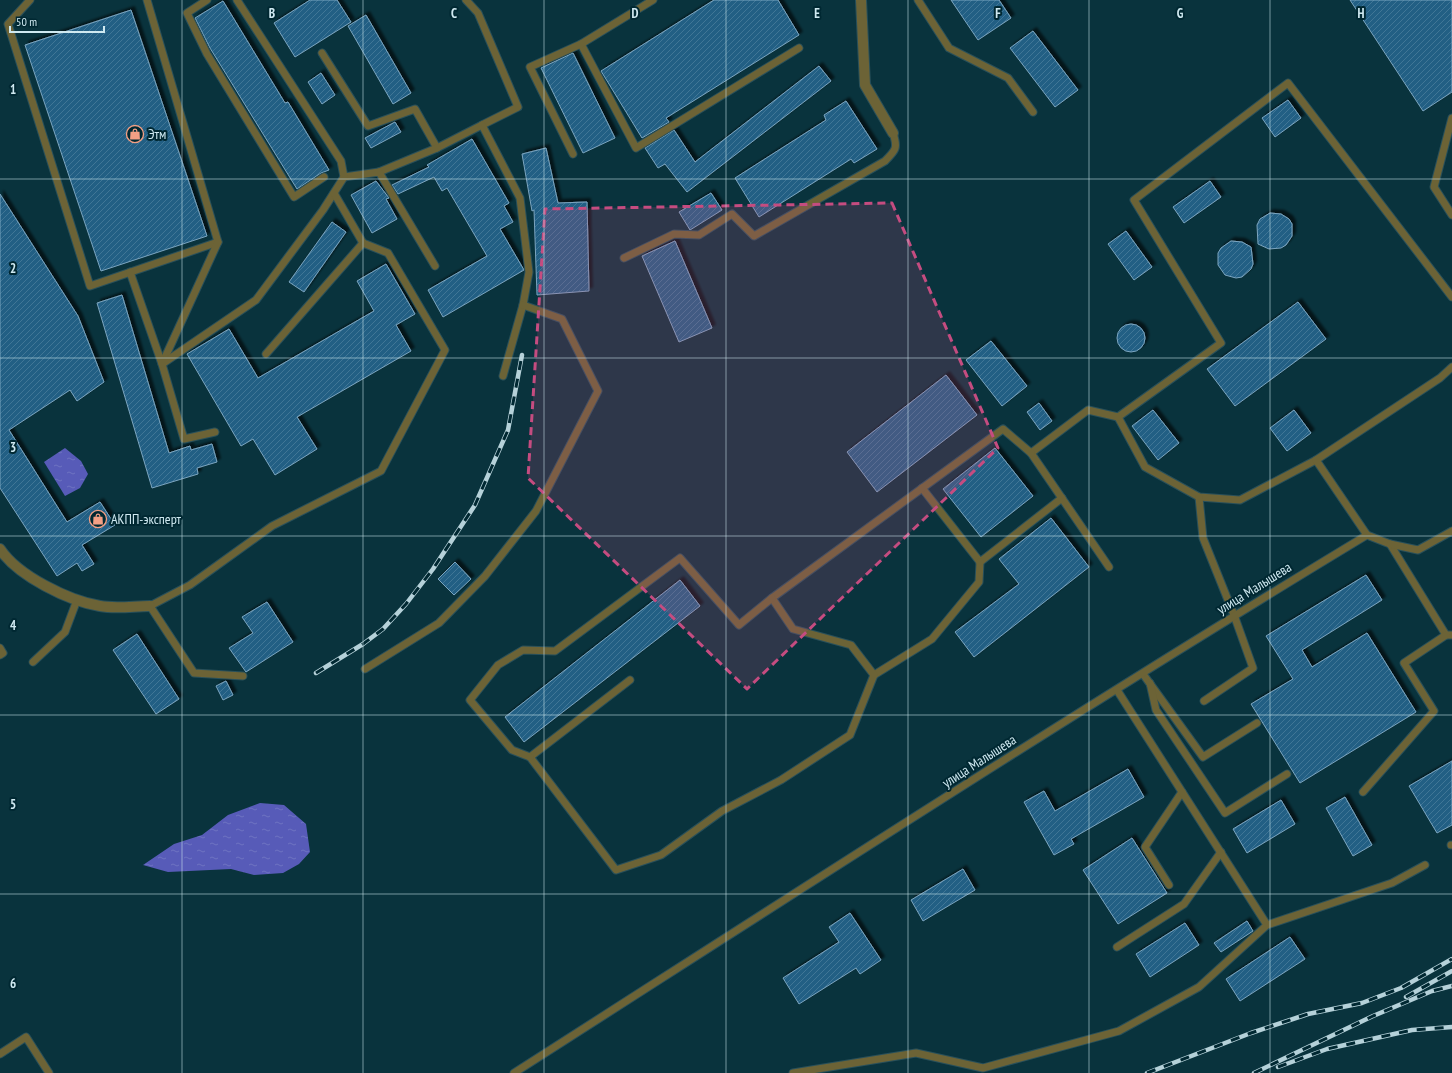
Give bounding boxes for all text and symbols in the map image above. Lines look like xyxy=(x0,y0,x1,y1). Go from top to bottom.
text: B xyxy=(269,5,275,22)
text: C xyxy=(451,5,457,22)
text: D xyxy=(632,5,639,22)
text: E xyxy=(814,5,820,22)
text: F xyxy=(995,5,1001,22)
text: G xyxy=(1177,5,1184,22)
text: H xyxy=(1358,5,1365,22)
scale bar xyxy=(10,8,104,34)
text: 50 m xyxy=(16,14,37,29)
text: 1 xyxy=(10,81,16,98)
shop icon: Этм xyxy=(125,124,145,144)
place label: Этм xyxy=(148,125,166,143)
text: 2 xyxy=(10,260,16,277)
text: 3 xyxy=(10,439,16,456)
shop icon: АКПП-эксперт xyxy=(88,509,108,529)
place label: АКПП-эксперт xyxy=(111,510,182,528)
street label: улица Малышева xyxy=(1213,558,1295,618)
text: 4 xyxy=(10,617,17,634)
street label: улица Малышева xyxy=(939,730,1019,792)
text: 5 xyxy=(10,796,16,813)
text: 6 xyxy=(10,975,16,992)

